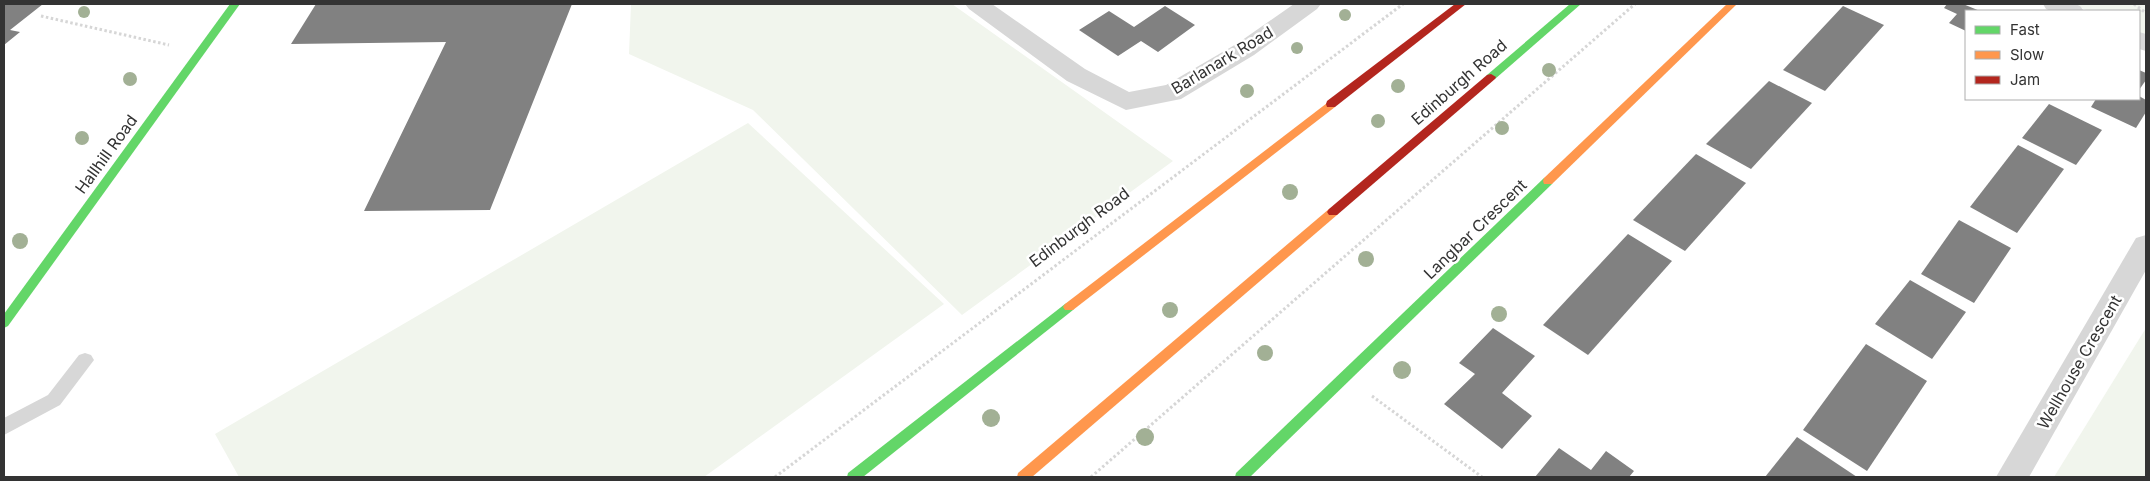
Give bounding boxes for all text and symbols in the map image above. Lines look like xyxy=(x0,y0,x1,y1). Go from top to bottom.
legend xyxy=(1965,10,2140,100)
text: Fast xyxy=(2010,20,2040,39)
street label: Barlanark Road xyxy=(1167,22,1277,98)
street label: Edinburgh Road xyxy=(1407,35,1511,129)
text: Slow xyxy=(2010,45,2044,64)
text: Jam xyxy=(2010,70,2040,89)
street label: Hallhill Road xyxy=(71,111,141,197)
street label: Langbar Crescent xyxy=(1419,175,1531,283)
street label: Edinburgh Road xyxy=(1025,183,1133,271)
street label: Wellhouse Crescent xyxy=(2033,292,2125,432)

